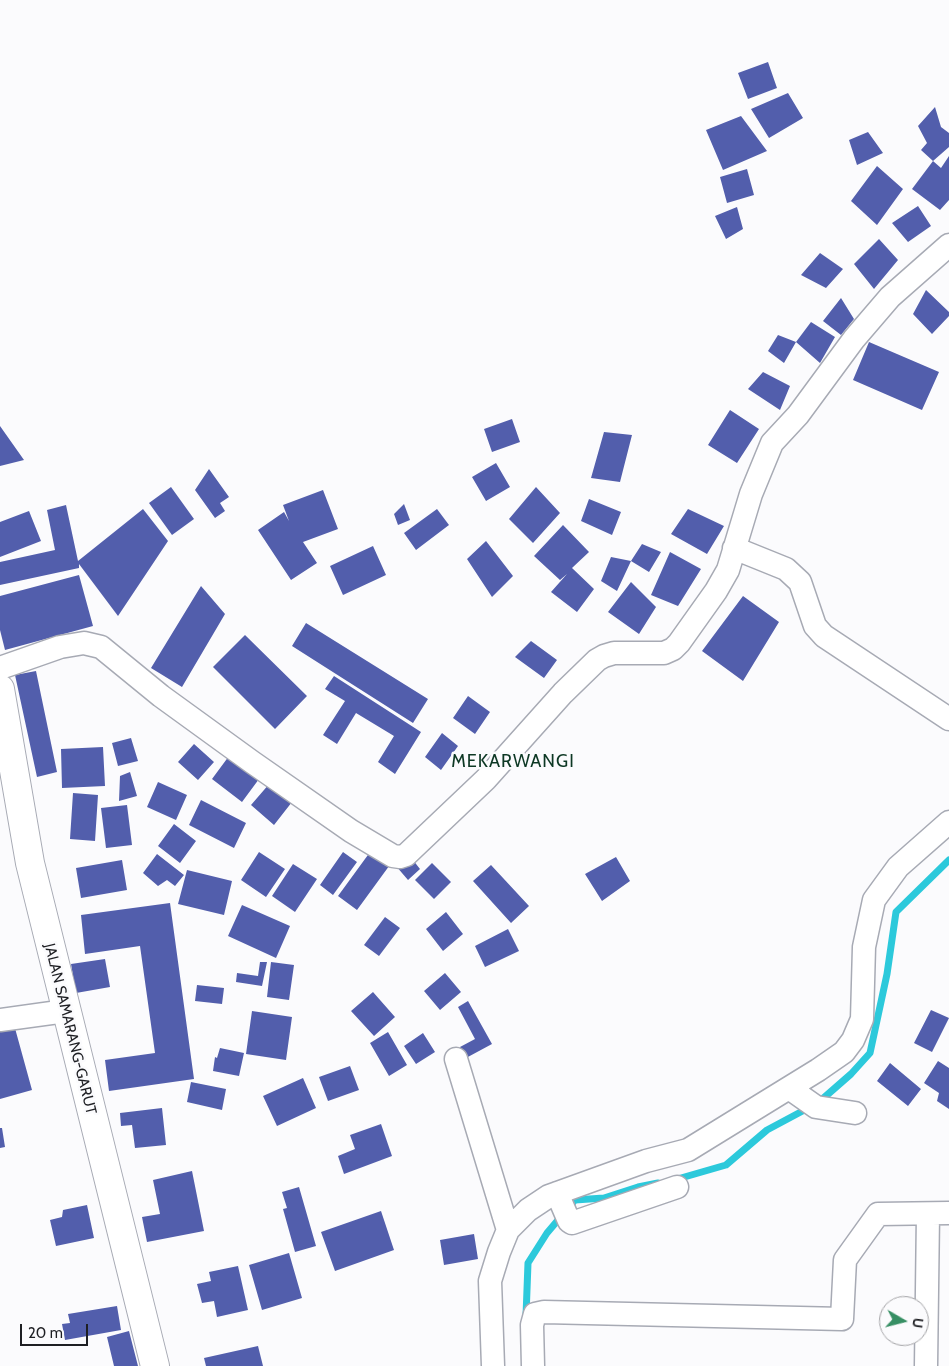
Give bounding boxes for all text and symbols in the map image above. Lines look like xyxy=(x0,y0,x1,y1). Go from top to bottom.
district label: MEKARWANGI xyxy=(450,751,576,773)
street label: JALAN SAMARANG-GARUT xyxy=(40,942,100,1116)
north arrow xyxy=(879,1296,929,1346)
scale bar xyxy=(22,1314,90,1346)
text: U xyxy=(908,1317,927,1329)
text: 20 m xyxy=(28,1324,63,1342)

